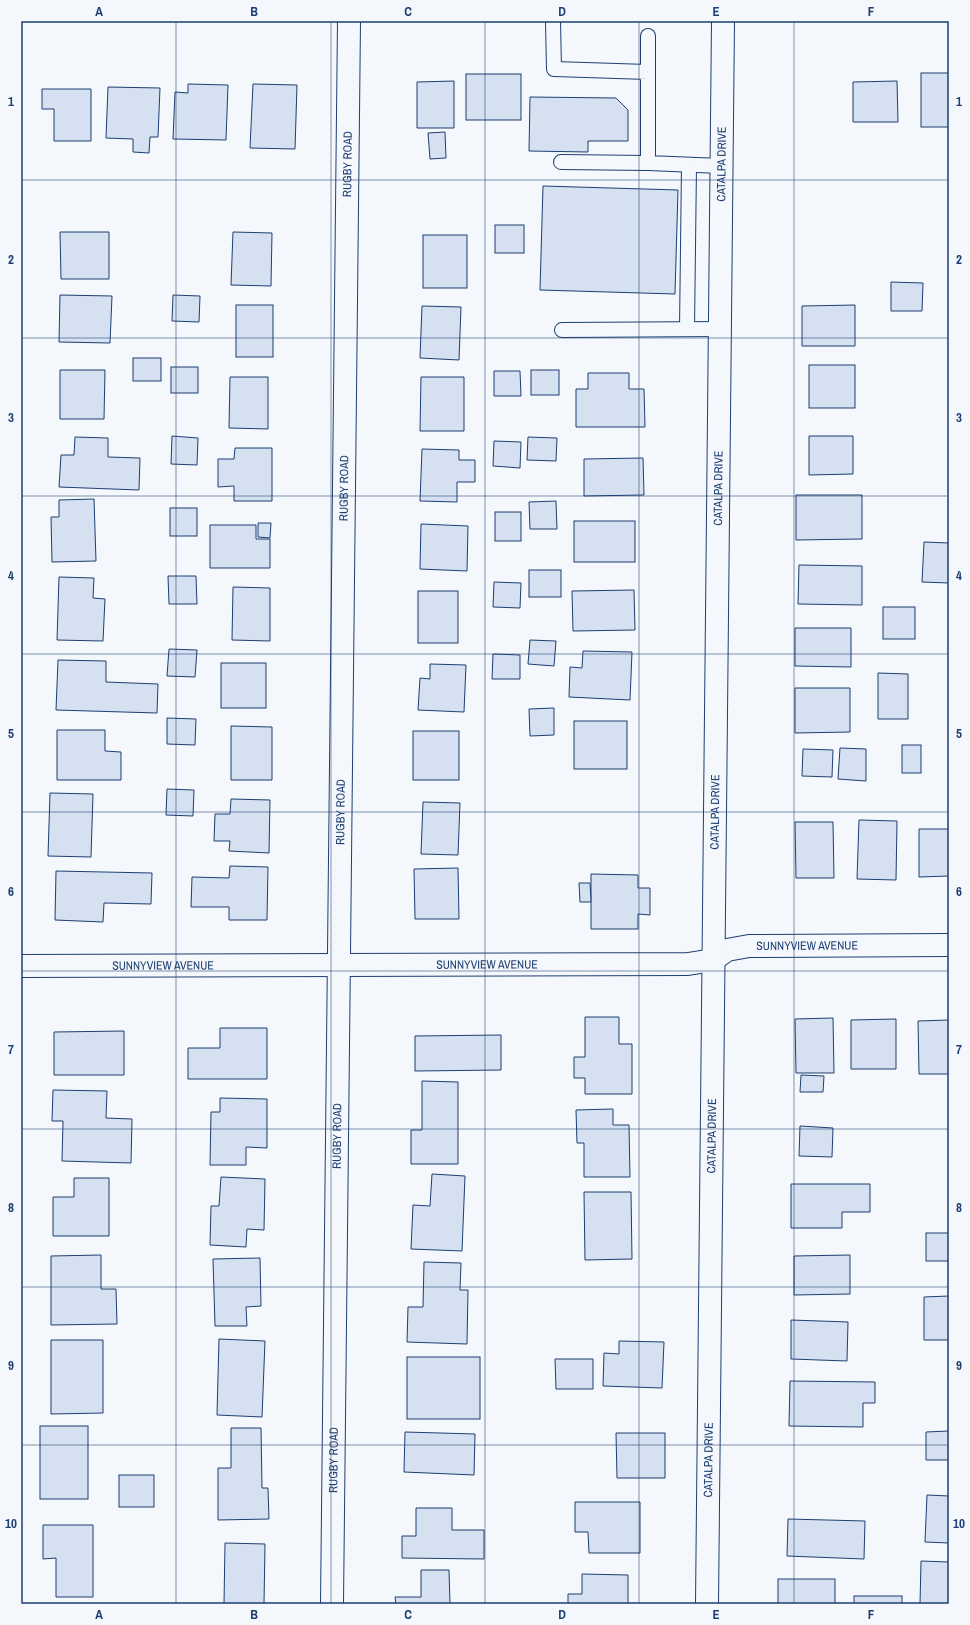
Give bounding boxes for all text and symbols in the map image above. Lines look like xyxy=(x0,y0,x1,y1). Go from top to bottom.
text: A xyxy=(95,3,103,20)
text: B xyxy=(250,3,258,20)
text: C xyxy=(404,3,412,20)
text: D xyxy=(558,3,566,20)
text: E xyxy=(712,3,720,20)
text: F xyxy=(868,3,875,20)
text: 1 xyxy=(8,93,14,110)
text: 1 xyxy=(956,93,962,110)
street label: CATALPA DRIVE xyxy=(713,126,730,202)
street label: RUGBY ROAD xyxy=(339,131,356,197)
text: 2 xyxy=(8,251,14,268)
text: 2 xyxy=(956,251,962,268)
text: 3 xyxy=(8,409,14,426)
text: 3 xyxy=(956,409,962,426)
street label: CATALPA DRIVE xyxy=(710,450,727,526)
street label: RUGBY ROAD xyxy=(336,455,352,521)
text: 4 xyxy=(8,567,14,584)
text: 4 xyxy=(956,567,962,584)
text: 5 xyxy=(8,725,14,742)
text: 5 xyxy=(956,725,962,742)
street label: CATALPA DRIVE xyxy=(707,774,723,850)
street label: RUGBY ROAD xyxy=(332,779,349,845)
text: 6 xyxy=(8,883,14,900)
text: 6 xyxy=(956,883,962,900)
street label: SUNNYVIEW AVENUE xyxy=(756,937,858,954)
street label: SUNNYVIEW AVENUE xyxy=(436,956,538,973)
street label: SUNNYVIEW AVENUE xyxy=(112,957,214,974)
text: 7 xyxy=(8,1041,14,1058)
text: 7 xyxy=(956,1041,962,1058)
street label: CATALPA DRIVE xyxy=(703,1098,720,1174)
street label: RUGBY ROAD xyxy=(329,1103,345,1169)
text: 8 xyxy=(8,1199,14,1216)
text: 8 xyxy=(956,1199,962,1216)
text: 9 xyxy=(8,1357,14,1374)
text: 9 xyxy=(956,1357,962,1374)
street label: CATALPA DRIVE xyxy=(700,1422,717,1498)
street label: RUGBY ROAD xyxy=(325,1427,342,1493)
text: 10 xyxy=(5,1515,17,1532)
text: 10 xyxy=(953,1515,965,1532)
text: A xyxy=(95,1606,103,1623)
text: B xyxy=(250,1606,258,1623)
text: C xyxy=(404,1606,412,1623)
text: D xyxy=(558,1606,566,1623)
text: E xyxy=(712,1606,720,1623)
text: F xyxy=(868,1606,875,1623)

